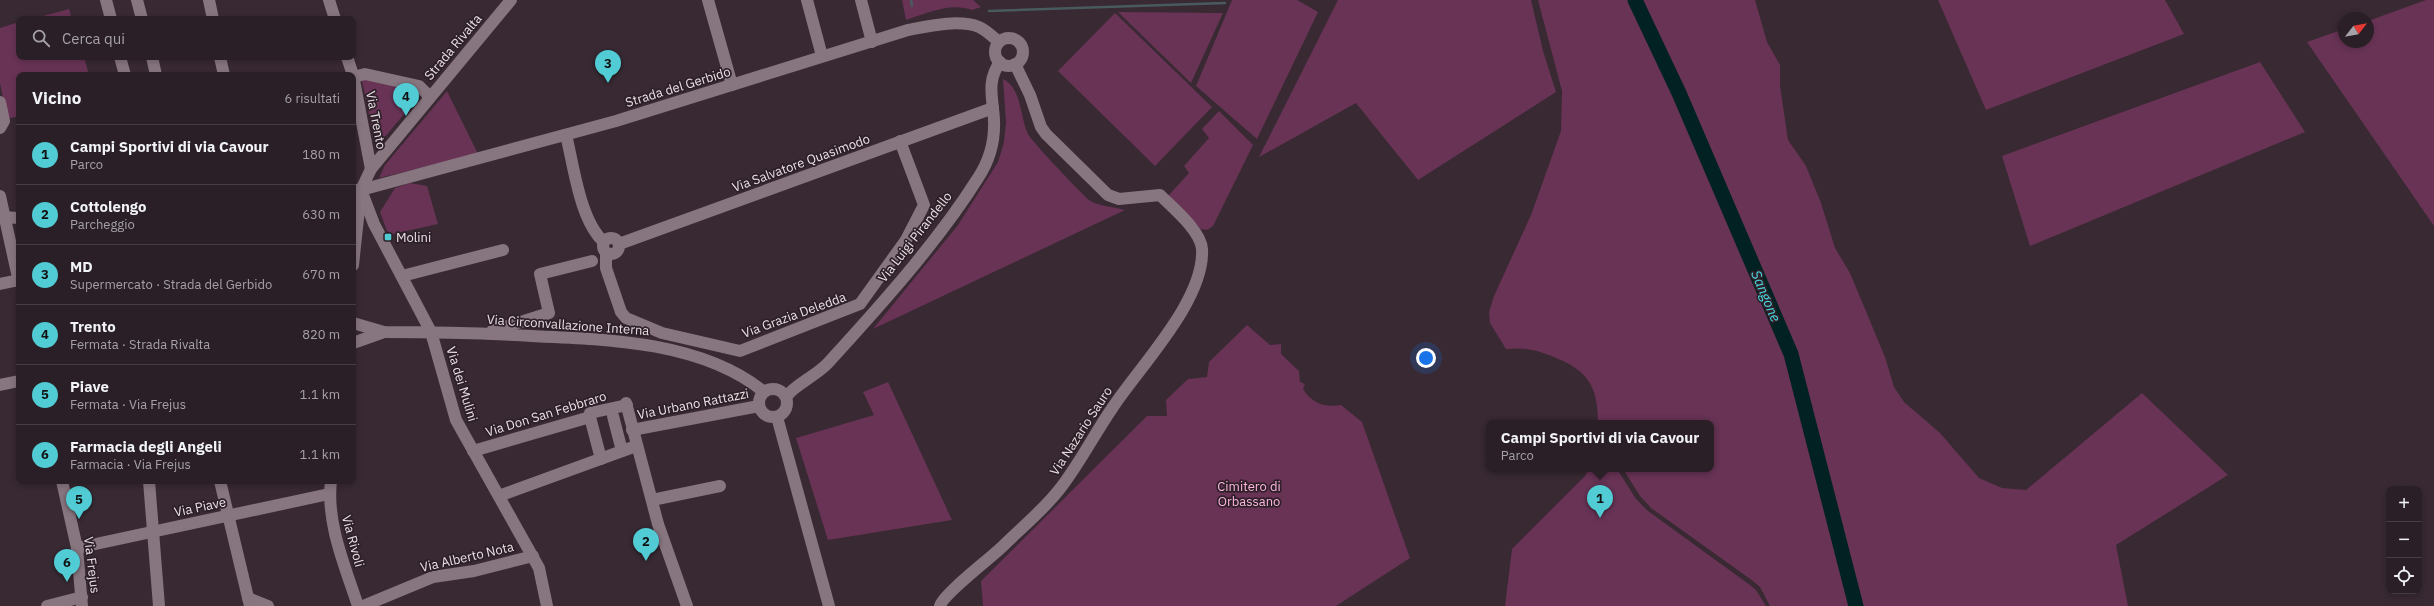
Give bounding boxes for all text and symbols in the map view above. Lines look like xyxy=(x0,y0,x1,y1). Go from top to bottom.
street label: Strada Rivalta xyxy=(420,10,486,84)
north arrow xyxy=(2338,12,2374,48)
search box xyxy=(16,16,356,60)
icon: search xyxy=(30,27,52,49)
text: Cerca qui xyxy=(62,29,125,48)
pin: 3 xyxy=(595,50,621,83)
street label: Strada del Gerbido xyxy=(623,63,733,111)
pin: 4 xyxy=(393,83,419,116)
text: Vicino xyxy=(32,87,81,109)
street label: Via Trento xyxy=(362,89,390,151)
text: 6 risultati xyxy=(285,90,340,107)
street label: Via Salvatore Quasimodo xyxy=(730,130,872,196)
text: Campi Sportivi di via Cavour xyxy=(70,137,269,156)
text: 1 xyxy=(41,146,49,163)
text: 180 m xyxy=(302,146,340,163)
text: Parco xyxy=(70,156,103,173)
street label: Via Luigi Pirandello xyxy=(874,188,956,286)
text: Cottolengo xyxy=(70,197,147,216)
text: 2 xyxy=(41,206,49,223)
text: 630 m xyxy=(302,206,340,223)
text: Parcheggio xyxy=(70,216,135,233)
place label: Molini xyxy=(396,229,431,246)
marker: Molini xyxy=(383,232,393,242)
text: MD xyxy=(70,257,93,276)
text: 3 xyxy=(41,266,49,283)
text: 670 m xyxy=(302,266,340,283)
water label: Sangone xyxy=(1747,268,1785,324)
text: Supermercato · Strada del Gerbido xyxy=(70,276,272,293)
street label: Via Grazia Deledda xyxy=(740,288,849,342)
street label: Via Circonvallazione Interna xyxy=(486,311,650,339)
text: Trento xyxy=(70,317,116,336)
text: 4 xyxy=(41,326,49,343)
text: 820 m xyxy=(302,326,340,343)
text: Fermata · Strada Rivalta xyxy=(70,336,210,353)
street label: Via dei Mulini xyxy=(443,344,481,424)
your location xyxy=(1416,348,1436,368)
text: Piave xyxy=(70,377,109,396)
street label: Via Nazario Sauro xyxy=(1046,383,1116,479)
street label: Via Urbano Rattazzi xyxy=(636,385,750,423)
text: 5 xyxy=(41,386,49,403)
text: 1.1 km xyxy=(300,386,340,403)
street label: Via Don San Febbraro xyxy=(484,388,608,440)
text: Fermata · Via Frejus xyxy=(70,396,186,413)
popup xyxy=(1486,420,1714,472)
text: Campi Sportivi di via Cavour xyxy=(1501,428,1699,447)
text: Farmacia degli Angeli xyxy=(70,437,222,456)
text: 6 xyxy=(41,446,49,463)
text: 1.1 km xyxy=(300,446,340,463)
text: Parco xyxy=(1501,447,1534,464)
text: Farmacia · Via Frejus xyxy=(70,456,191,473)
park label: Cimitero di Orbassano xyxy=(1217,478,1281,510)
pin: 1 xyxy=(1587,485,1613,518)
pin: 5 xyxy=(66,486,92,519)
map controls xyxy=(2386,486,2422,594)
button: + xyxy=(2386,486,2422,522)
street label: Via Piave xyxy=(173,493,227,521)
street label: Via Rivoli xyxy=(338,513,368,569)
button: − xyxy=(2386,522,2422,558)
pin: 2 xyxy=(633,528,659,561)
street label: Via Frejus xyxy=(80,536,104,594)
street label: Via Alberto Nota xyxy=(419,538,515,576)
pin: 6 xyxy=(54,549,80,582)
button: locate xyxy=(2386,558,2422,594)

